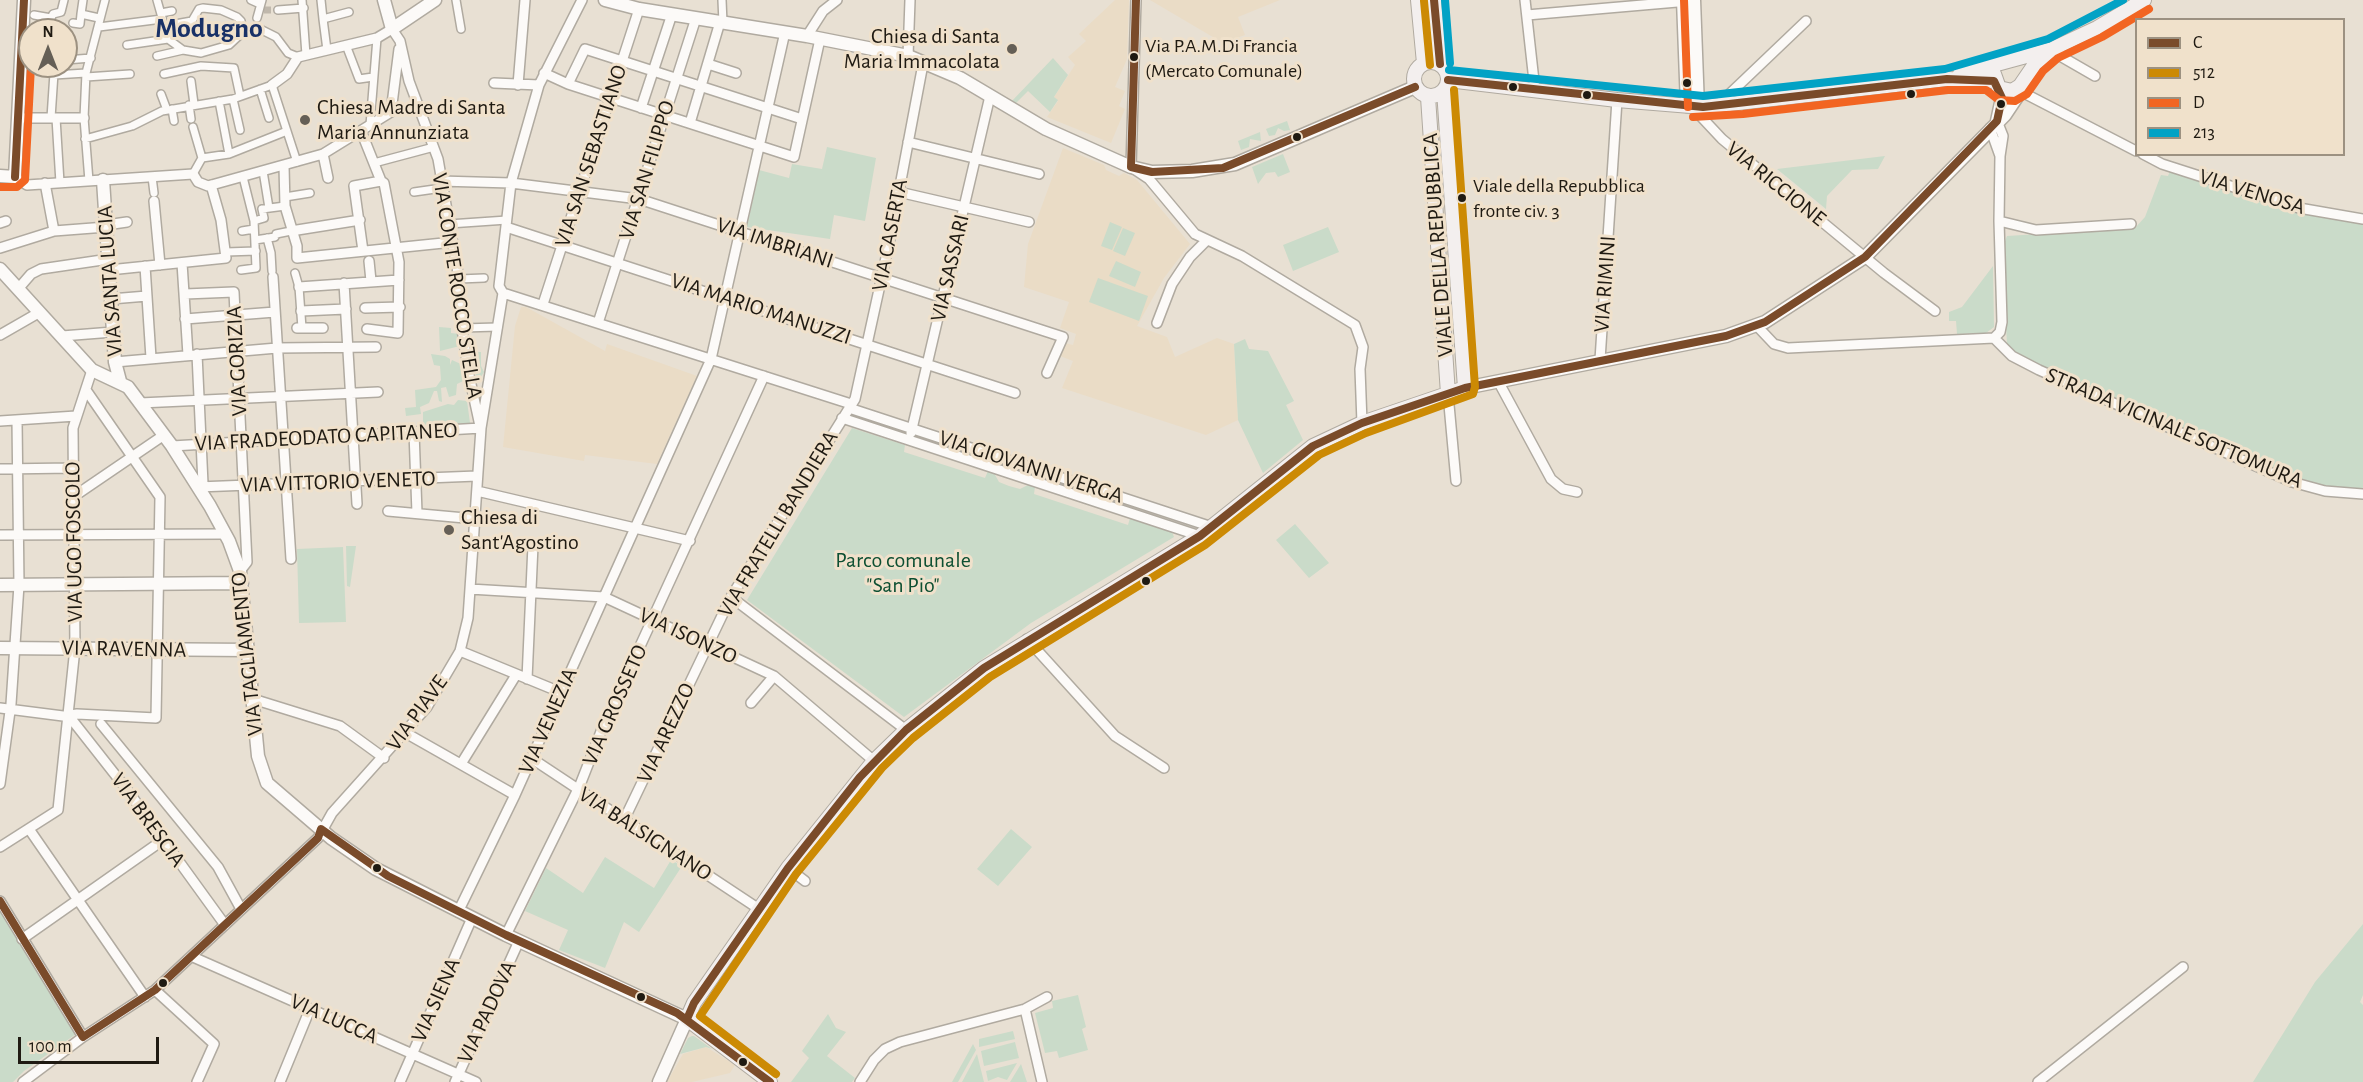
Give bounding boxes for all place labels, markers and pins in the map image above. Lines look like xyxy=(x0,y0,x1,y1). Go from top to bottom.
place label: Chiesa di Santa Maria Immacolata xyxy=(844,23,1000,74)
place label: Via P.A.M.Di Francia (Mercato Comunale) xyxy=(1145,34,1303,81)
marker: Chiesa di Santa Maria Immacolata xyxy=(1005,42,1019,56)
marker: Via P.A.M.Di Francia (Mercato Comunale) xyxy=(1128,51,1140,63)
unlabelled marker xyxy=(1681,77,1693,89)
unlabelled marker xyxy=(1507,81,1519,93)
unlabelled marker xyxy=(1905,88,1917,100)
unlabelled marker xyxy=(1581,89,1593,101)
place label: Chiesa Madre di Santa Maria Annunziata xyxy=(317,94,506,146)
unlabelled marker xyxy=(1995,98,2007,110)
marker: Chiesa Madre di Santa Maria Annunziata xyxy=(298,113,312,127)
unlabelled marker xyxy=(1291,131,1303,143)
place label: Viale della Repubblica fronte civ. 3 xyxy=(1473,174,1645,221)
marker: Viale della Repubblica fronte civ. 3 xyxy=(1456,192,1468,204)
place label: Chiesa di Sant'Agostino xyxy=(461,504,579,556)
marker: Chiesa di Sant'Agostino xyxy=(442,523,456,537)
unlabelled marker xyxy=(1140,575,1152,587)
unlabelled marker xyxy=(371,862,383,874)
unlabelled marker xyxy=(157,977,169,989)
unlabelled marker xyxy=(635,991,647,1003)
unlabelled marker xyxy=(737,1056,749,1068)

